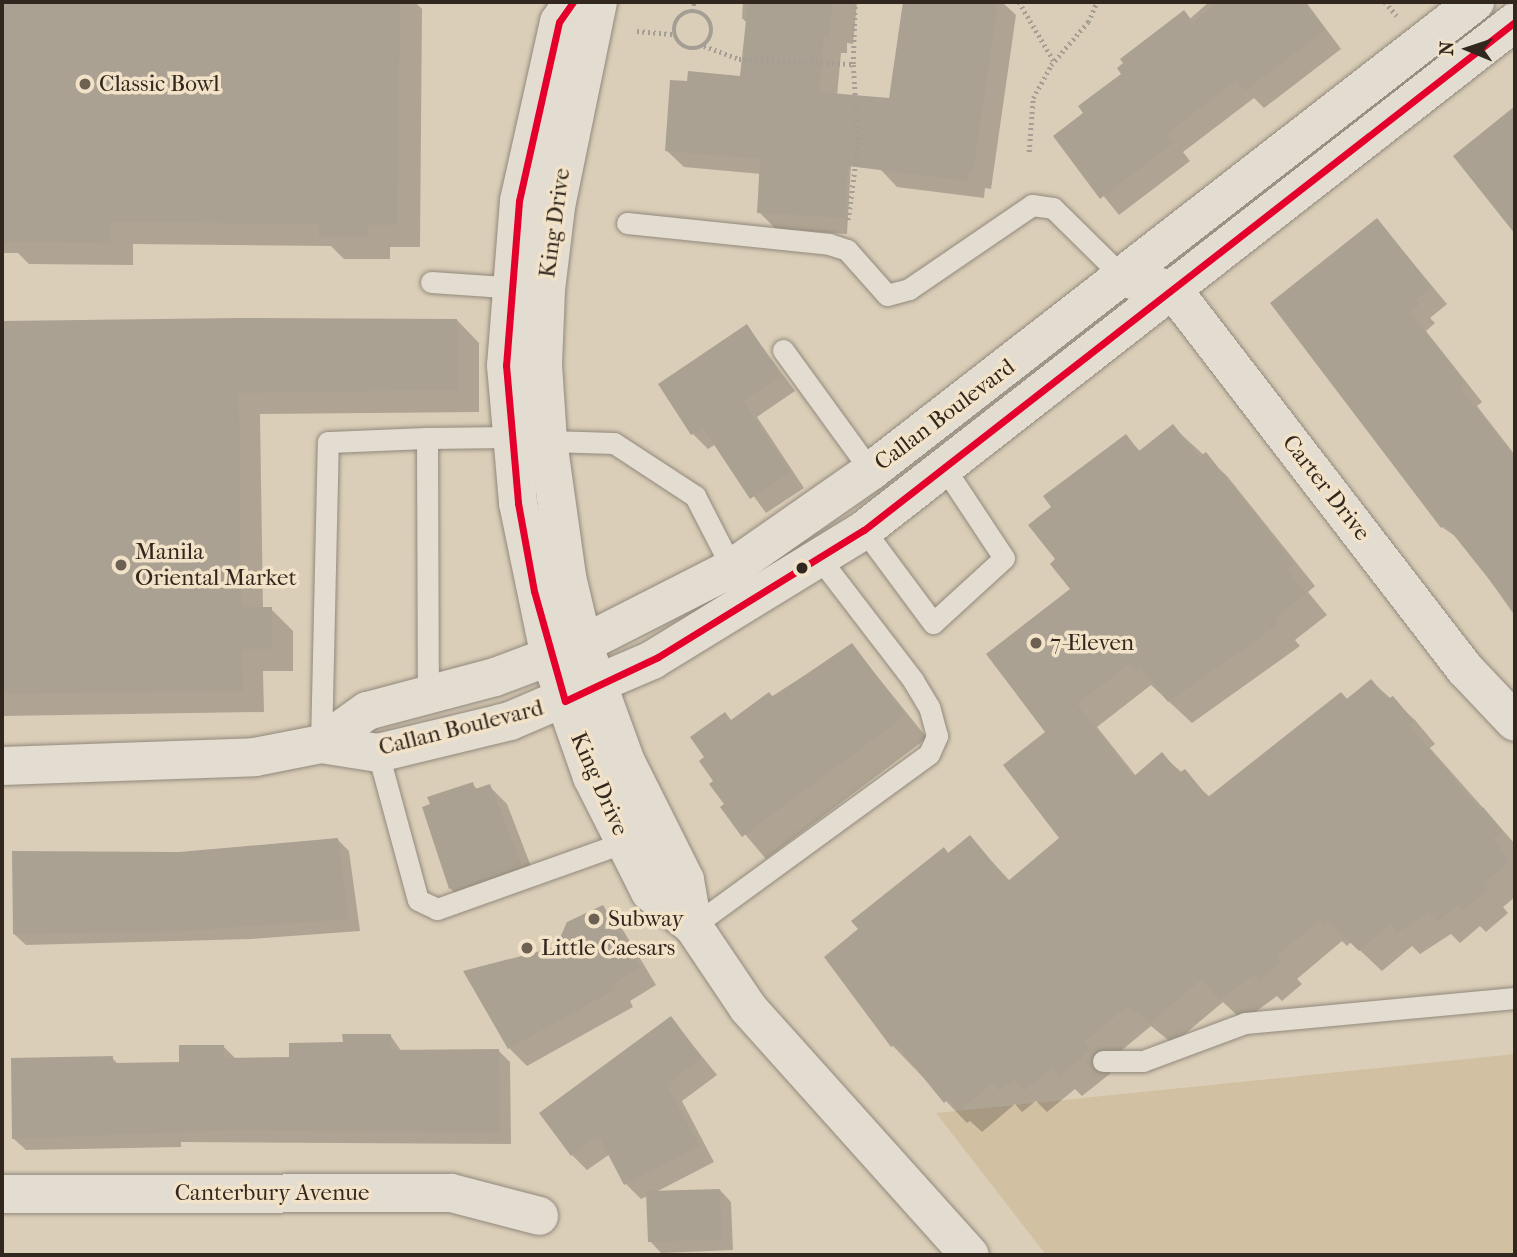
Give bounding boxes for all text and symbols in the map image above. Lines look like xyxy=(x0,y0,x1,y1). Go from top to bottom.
north arrow xyxy=(1433,14,1503,84)
text: N xyxy=(1436,41,1458,56)
place label: Classic Bowl xyxy=(99,70,220,98)
marker: Classic Bowl xyxy=(77,76,93,92)
street label: King Drive xyxy=(534,166,576,280)
street label: Callan Boulevard xyxy=(869,353,1021,477)
street label: Carter Drive xyxy=(1276,430,1376,546)
place label: Manila Oriental Market xyxy=(135,538,297,592)
marker: Manila Oriental Market xyxy=(113,557,129,573)
unlabelled marker xyxy=(795,561,809,575)
place label: 7-Eleven xyxy=(1050,629,1134,657)
marker: 7-Eleven xyxy=(1028,635,1044,651)
street label: Callan Boulevard xyxy=(376,694,546,762)
street label: King Drive xyxy=(564,728,634,840)
place label: Subway xyxy=(608,905,684,933)
marker: Subway xyxy=(586,911,602,927)
place label: Little Caesars xyxy=(541,934,675,962)
marker: Little Caesars xyxy=(519,940,535,956)
street label: Canterbury Avenue xyxy=(175,1179,369,1207)

